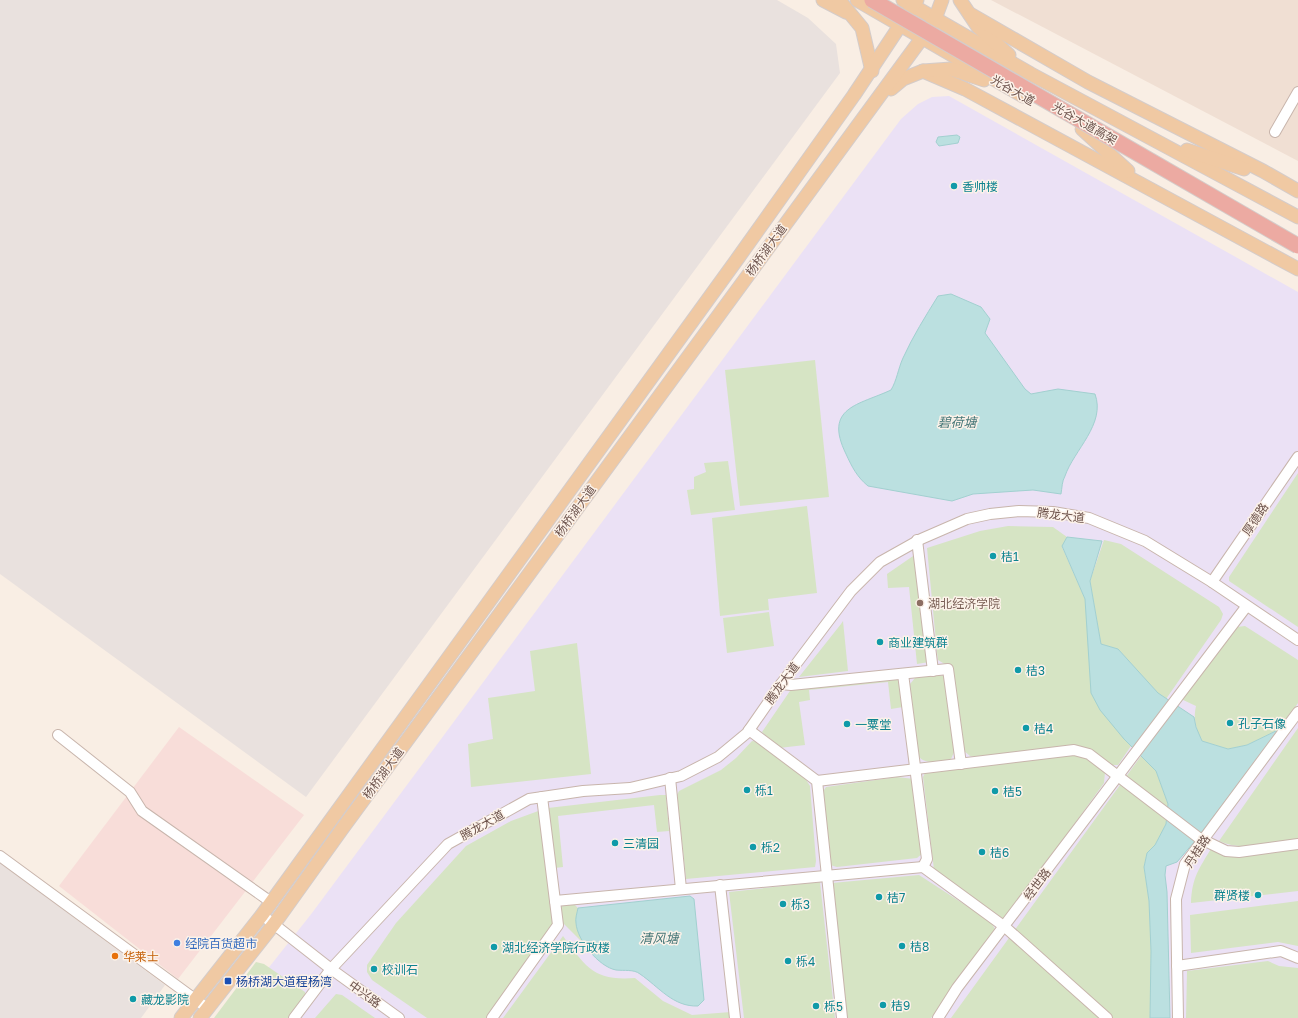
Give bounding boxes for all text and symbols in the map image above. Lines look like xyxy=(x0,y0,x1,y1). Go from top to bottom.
street label: 光谷大道 xyxy=(988,72,1038,108)
street label: 光谷大道高架 xyxy=(1050,99,1120,147)
place label: 香帅楼 xyxy=(962,179,998,194)
marker: 香帅楼 xyxy=(949,181,959,191)
street label: 杨桥湖大道 xyxy=(742,221,790,279)
water label: 碧荷塘 xyxy=(937,414,978,430)
street label: 杨桥湖大道 xyxy=(551,482,599,540)
street label: 厚德路 xyxy=(1239,500,1271,538)
street label: 腾龙大道 xyxy=(1036,505,1086,525)
place label: 桔1 xyxy=(1001,549,1019,564)
marker: 桔1 xyxy=(988,551,998,561)
place label: 湖北经济学院 xyxy=(928,596,1000,611)
marker: 湖北经济学院 xyxy=(915,598,925,608)
place label: 商业建筑群 xyxy=(888,635,948,650)
marker: 商业建筑群 xyxy=(875,637,885,647)
street label: 腾龙大道 xyxy=(762,659,802,707)
place label: 桔3 xyxy=(1026,663,1045,678)
marker: 桔3 xyxy=(1013,665,1023,675)
place label: 孔子石像 xyxy=(1238,716,1286,731)
place label: 一粟堂 xyxy=(855,717,891,732)
marker: 孔子石像 xyxy=(1225,718,1235,728)
marker: 一粟堂 xyxy=(842,719,852,729)
place label: 桔4 xyxy=(1034,721,1053,736)
marker: 桔4 xyxy=(1021,723,1031,733)
street label: 杨桥湖大道 xyxy=(359,744,407,802)
place label: 栎1 xyxy=(755,783,773,798)
place label: 桔5 xyxy=(1003,784,1022,799)
marker: 栎1 xyxy=(742,785,752,795)
marker: 桔5 xyxy=(990,786,1000,796)
street label: 腾龙大道 xyxy=(457,807,507,843)
street label: 丹桂路 xyxy=(1181,832,1213,870)
place label: 三清园 xyxy=(623,836,659,851)
marker: 三清园 xyxy=(610,838,620,848)
place label: 栎2 xyxy=(761,840,780,855)
marker: 栎2 xyxy=(748,842,758,852)
place label: 桔6 xyxy=(990,845,1009,860)
marker: 桔6 xyxy=(977,847,987,857)
street label: 经世路 xyxy=(1020,865,1054,903)
place label: 群贤楼 xyxy=(1214,888,1250,903)
place label: 桔7 xyxy=(887,890,905,905)
marker: 群贤楼 xyxy=(1253,890,1263,900)
marker: 桔7 xyxy=(874,892,884,902)
place label: 栎3 xyxy=(791,897,810,912)
marker: 栎3 xyxy=(778,899,788,909)
water label: 清风塘 xyxy=(639,930,680,946)
place label: 经院百货超市 xyxy=(185,936,257,951)
marker: 经院百货超市 xyxy=(172,938,182,948)
place label: 桔8 xyxy=(910,939,929,954)
place label: 湖北经济学院行政楼 xyxy=(502,940,610,955)
marker: 桔8 xyxy=(897,941,907,951)
marker: 湖北经济学院行政楼 xyxy=(489,942,499,952)
place label: 华莱士 xyxy=(123,949,159,964)
marker: 华莱士 xyxy=(110,951,120,961)
place label: 栎4 xyxy=(796,954,815,969)
marker: 栎4 xyxy=(783,956,793,966)
place label: 校训石 xyxy=(382,962,418,977)
marker: 校训石 xyxy=(369,964,379,974)
place label: 杨桥湖大道程杨湾 xyxy=(236,974,332,989)
marker: 杨桥湖大道程杨湾 xyxy=(223,976,233,986)
street label: 中兴路 xyxy=(346,977,384,1011)
place label: 藏龙影院 xyxy=(141,992,189,1007)
marker: 藏龙影院 xyxy=(128,994,138,1004)
place label: 桔9 xyxy=(891,998,910,1013)
place label: 栎5 xyxy=(824,999,843,1014)
marker: 桔9 xyxy=(878,1000,888,1010)
marker: 栎5 xyxy=(811,1001,821,1011)

